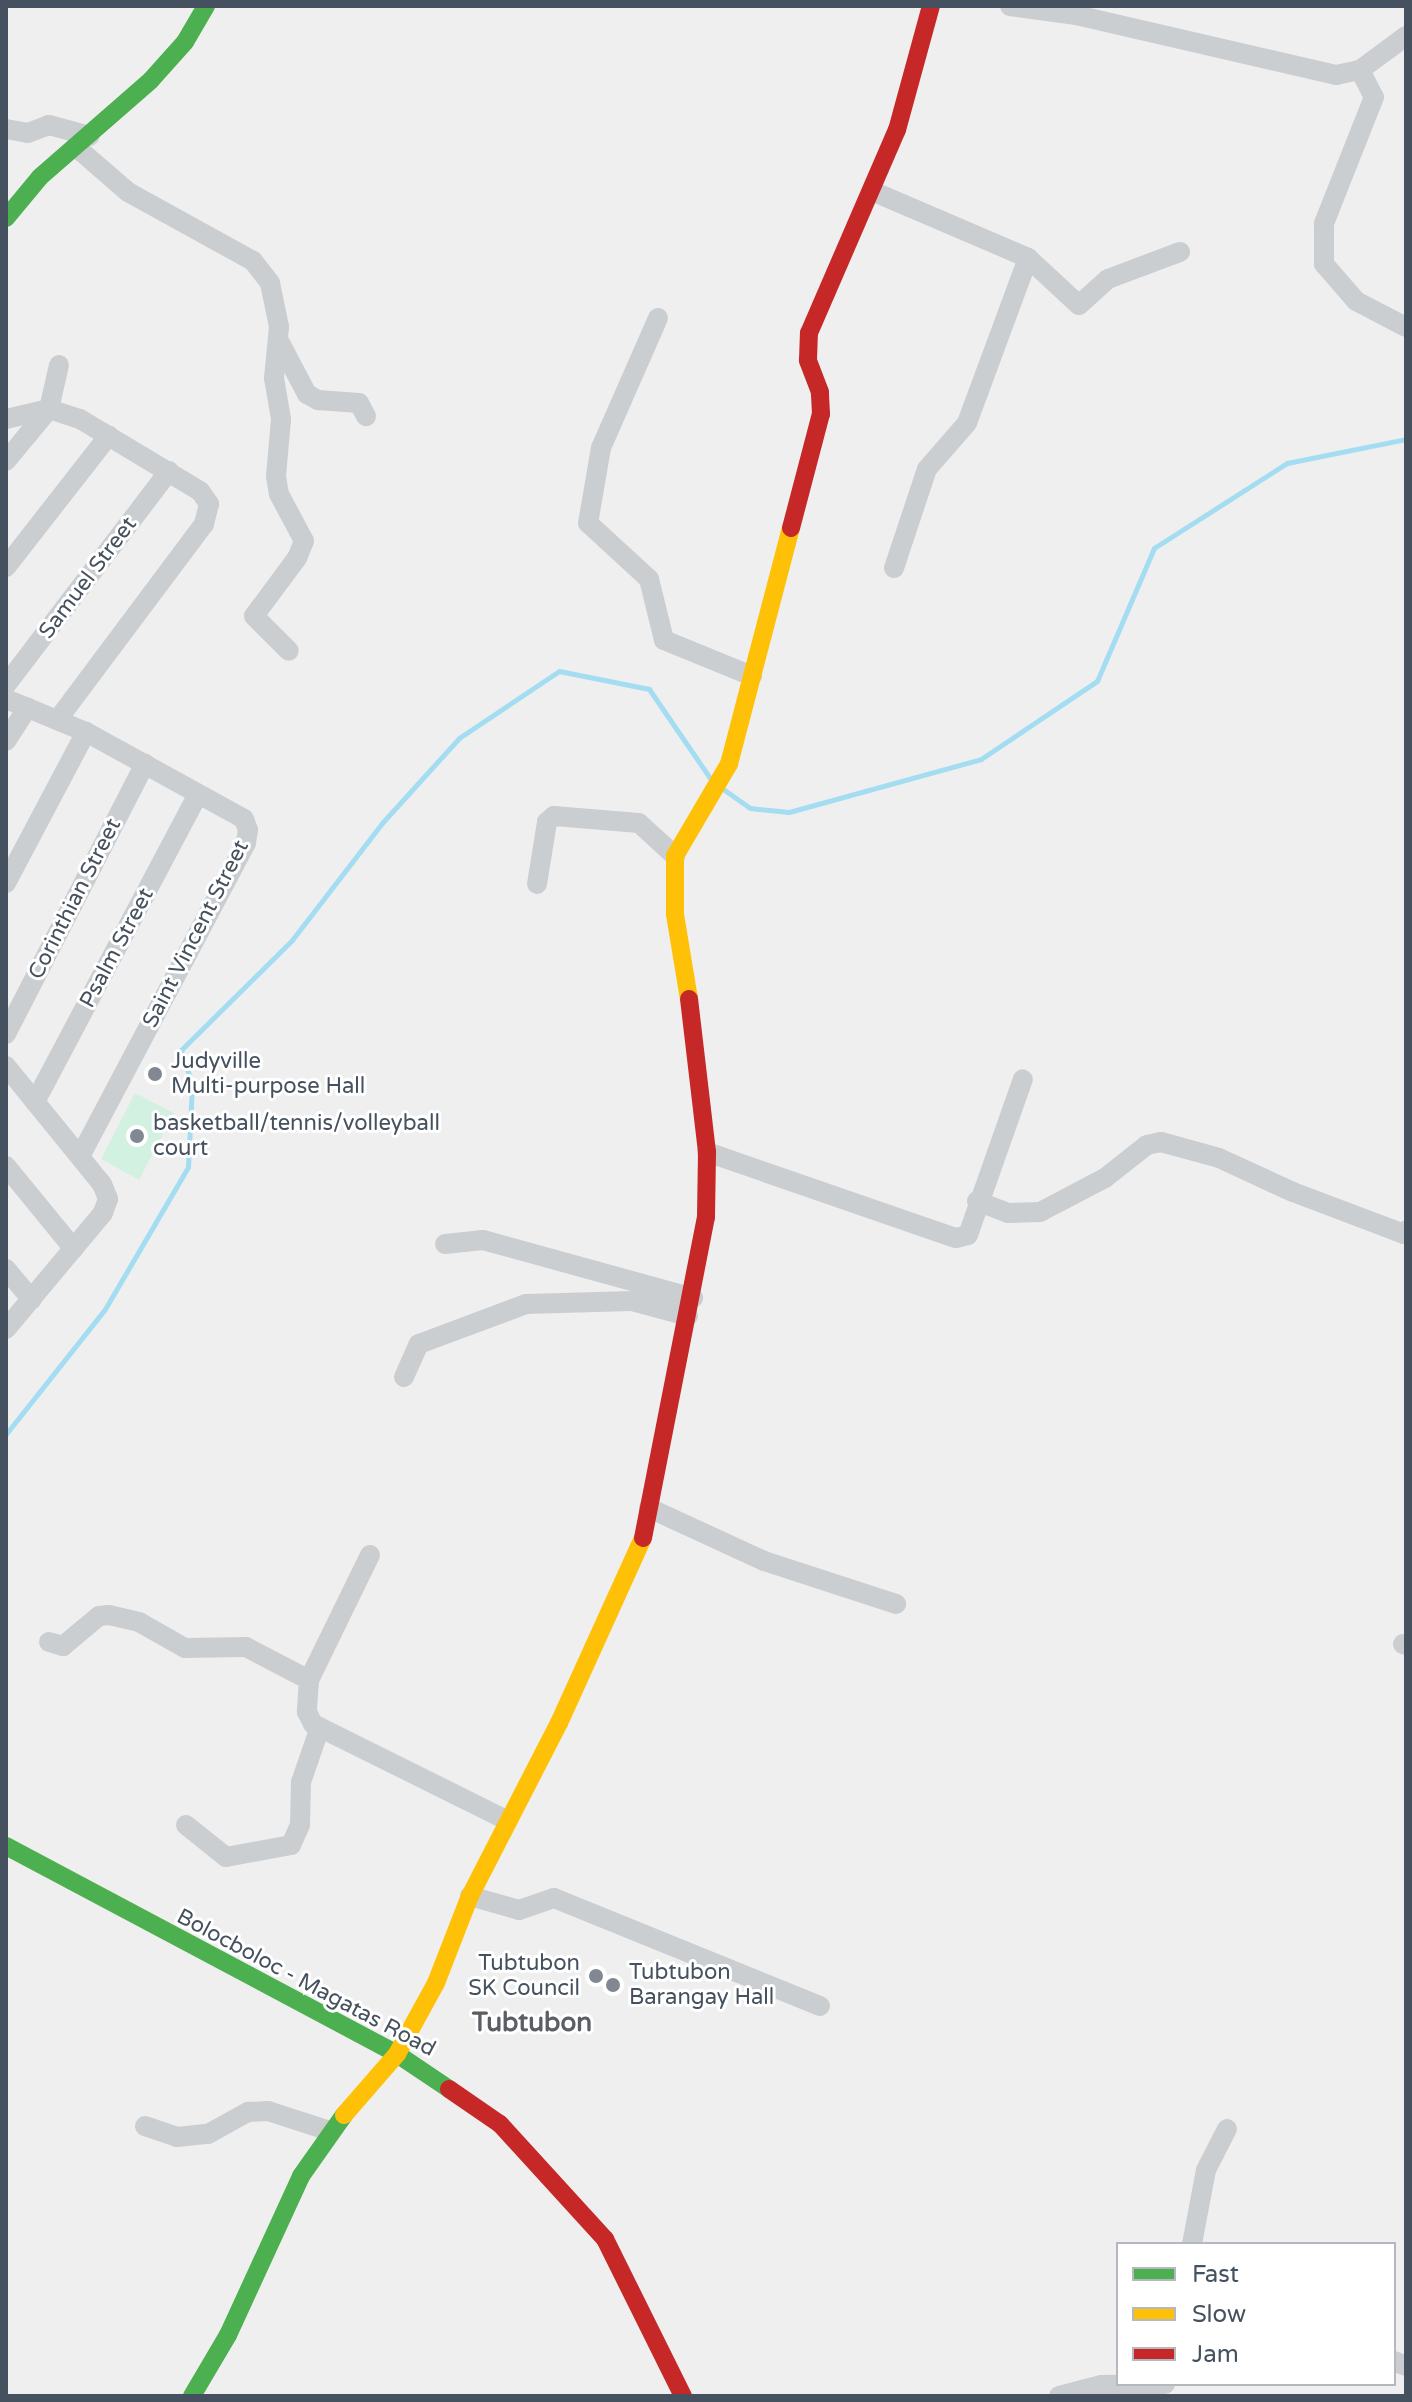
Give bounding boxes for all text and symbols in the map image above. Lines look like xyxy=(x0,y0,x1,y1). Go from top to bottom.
street label: Samuel Street xyxy=(34,512,142,644)
street label: Corinthian Street xyxy=(23,814,127,984)
street label: Saint Vincent Street xyxy=(137,836,255,1032)
street label: Psalm Street xyxy=(74,884,160,1012)
place label: Judyville Multi-purpose Hall xyxy=(171,1048,365,1100)
marker: Judyville Multi-purpose Hall xyxy=(146,1065,164,1083)
place label: basketball/tennis/volleyball court xyxy=(153,1110,440,1162)
marker: basketball/tennis/volleyball court xyxy=(128,1127,146,1145)
street label: Bolocboloc - Magatas Road xyxy=(172,1903,440,2063)
place label: Tubtubon SK Council xyxy=(468,1950,580,2002)
place label: Tubtubon Barangay Hall xyxy=(629,1959,774,2010)
marker: Tubtubon SK Council xyxy=(587,1967,605,1985)
marker: Tubtubon Barangay Hall xyxy=(604,1976,622,1994)
district label: Tubtubon xyxy=(472,2007,592,2039)
legend xyxy=(1116,2242,1396,2386)
text: Fast xyxy=(1192,2260,1239,2289)
text: Slow xyxy=(1192,2300,1246,2329)
text: Jam xyxy=(1192,2340,1239,2369)

